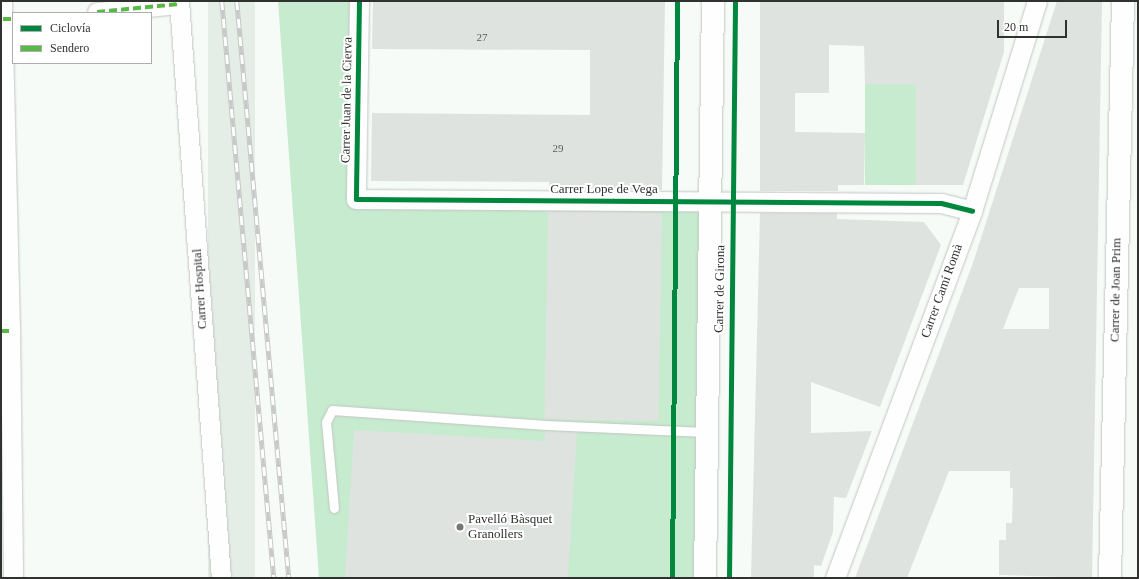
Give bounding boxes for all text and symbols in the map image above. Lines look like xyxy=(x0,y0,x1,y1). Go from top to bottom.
legend xyxy=(12,12,152,64)
scale bar xyxy=(999,12,1069,38)
text: 20 m xyxy=(1004,20,1028,34)
text: Ciclovía xyxy=(50,21,91,35)
house number: 27 xyxy=(476,30,488,44)
street label: Carrer Juan de la Cierva xyxy=(338,37,356,163)
text: Sendero xyxy=(50,41,89,55)
house number: 29 xyxy=(552,141,564,155)
street label: Carrer Lope de Vega xyxy=(550,181,658,197)
street label: Carrer de Joan Prim xyxy=(1107,238,1125,342)
street label: Carrer Camí Romà xyxy=(918,242,966,340)
street label: Carrer de Girona xyxy=(711,245,729,333)
street label: Carrer Hospital xyxy=(189,248,211,330)
place label: Pavelló Bàsquet Granollers xyxy=(468,512,552,543)
marker: Pavelló Bàsquet Granollers xyxy=(455,522,465,532)

